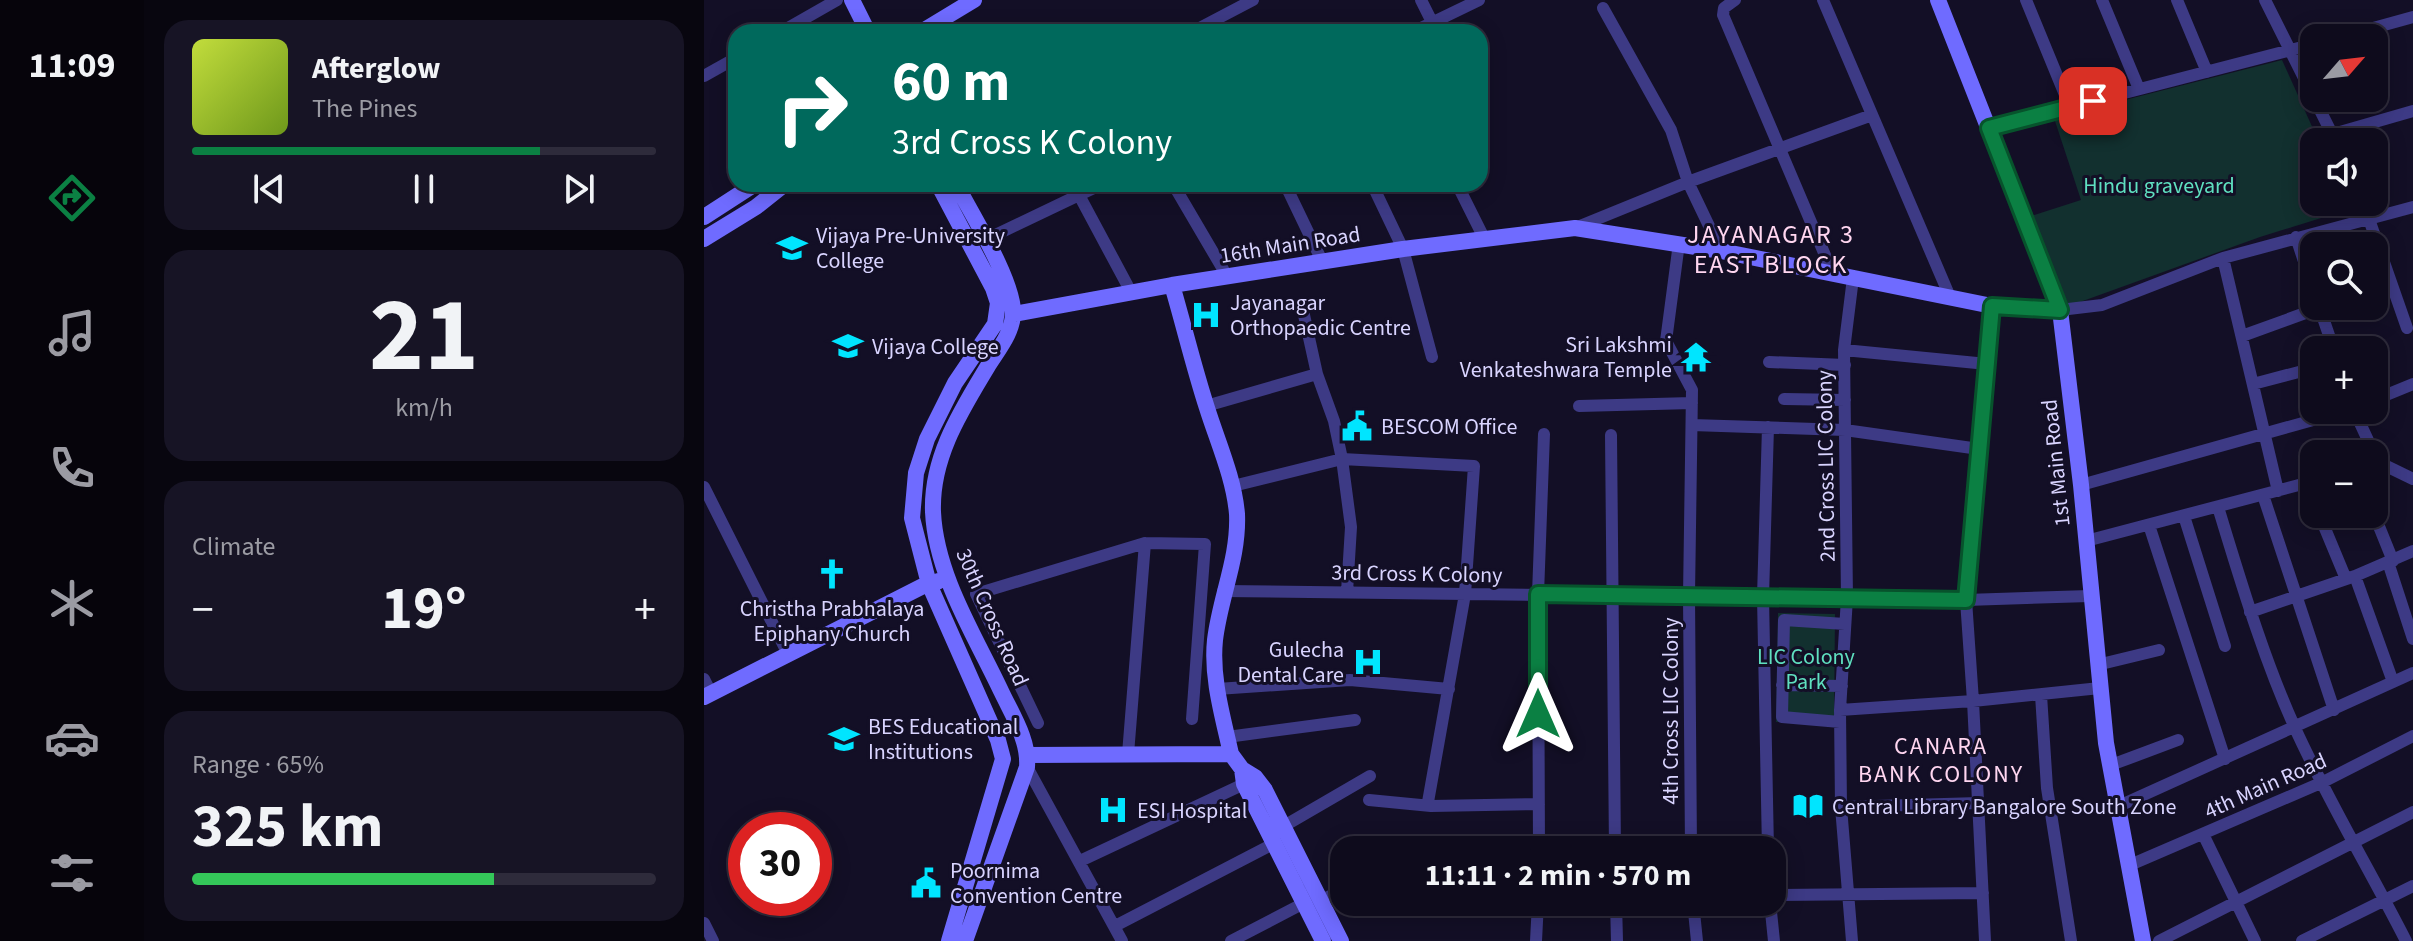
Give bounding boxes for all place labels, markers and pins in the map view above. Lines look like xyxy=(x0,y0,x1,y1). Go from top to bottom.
pin xyxy=(2059,67,2127,135)
place label: Vijaya Pre-University College xyxy=(816,220,1006,277)
school or university icon: Vijaya Pre-University College xyxy=(775,231,809,265)
place label: Jayanagar Orthopaedic Centre xyxy=(1230,287,1411,344)
hospital icon: Jayanagar Orthopaedic Centre xyxy=(1189,298,1223,332)
school or university icon: Vijaya College xyxy=(831,329,865,363)
place label: Sri Lakshmi Venkateshwara Temple xyxy=(1460,329,1672,386)
place label: Vijaya College xyxy=(872,331,999,363)
temple icon: Sri Lakshmi Venkateshwara Temple xyxy=(1679,340,1713,374)
public building icon: BESCOM Office xyxy=(1340,409,1374,443)
place label: BESCOM Office xyxy=(1381,411,1517,443)
church icon: Christha Prabhalaya Epiphany Church xyxy=(815,557,849,591)
place label: Christha Prabhalaya Epiphany Church xyxy=(740,593,924,650)
place label: Gulecha Dental Care xyxy=(1237,634,1344,691)
hospital icon: Gulecha Dental Care xyxy=(1351,645,1385,679)
place label: BES Educational Institutions xyxy=(868,711,1018,768)
school or university icon: BES Educational Institutions xyxy=(827,722,861,756)
library icon: Central Library Bangalore South Zone xyxy=(1791,789,1825,823)
place label: Central Library Bangalore South Zone xyxy=(1832,791,2176,823)
hospital icon: ESI Hospital xyxy=(1096,793,1130,827)
place label: ESI Hospital xyxy=(1137,795,1247,827)
place label: Poornima Convention Centre xyxy=(950,855,1122,912)
public building icon: Poornima Convention Centre xyxy=(909,866,943,900)

